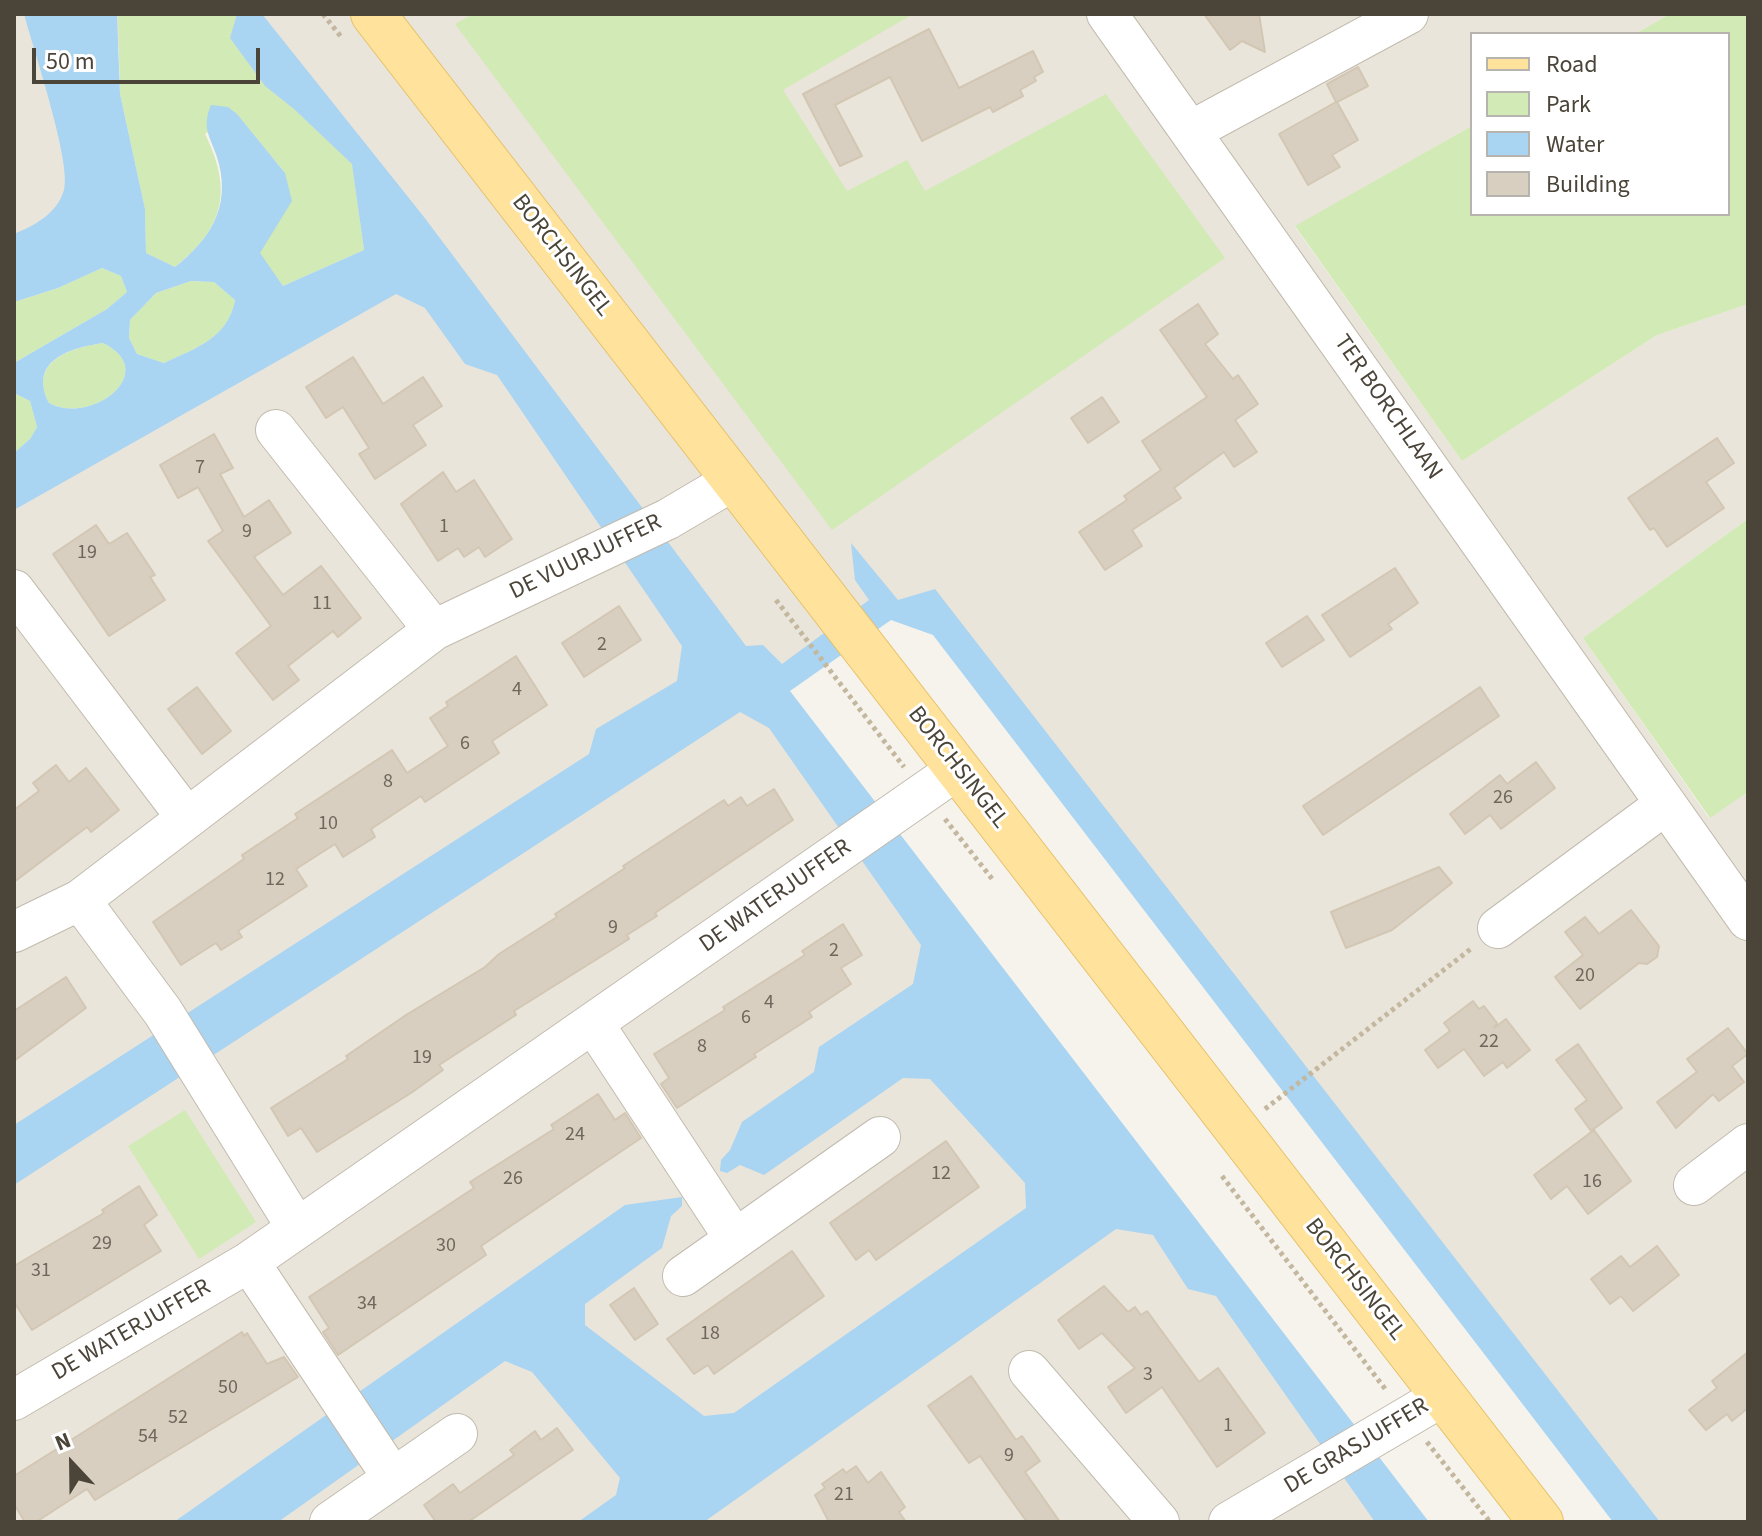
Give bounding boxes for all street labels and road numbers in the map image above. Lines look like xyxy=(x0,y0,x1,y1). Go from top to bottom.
street label: BORCHSINGEL xyxy=(504,189,618,323)
street label: TER BORCHLAAN xyxy=(1326,330,1448,486)
street label: DE VUURJUFFER xyxy=(505,509,667,607)
street label: BORCHSINGEL xyxy=(900,701,1014,835)
street label: DE WATERJUFFER xyxy=(695,834,857,960)
street label: BORCHSINGEL xyxy=(1297,1213,1411,1347)
street label: DE WATERJUFFER xyxy=(47,1274,217,1388)
street label: DE GRASJUFFER xyxy=(1280,1393,1434,1501)

